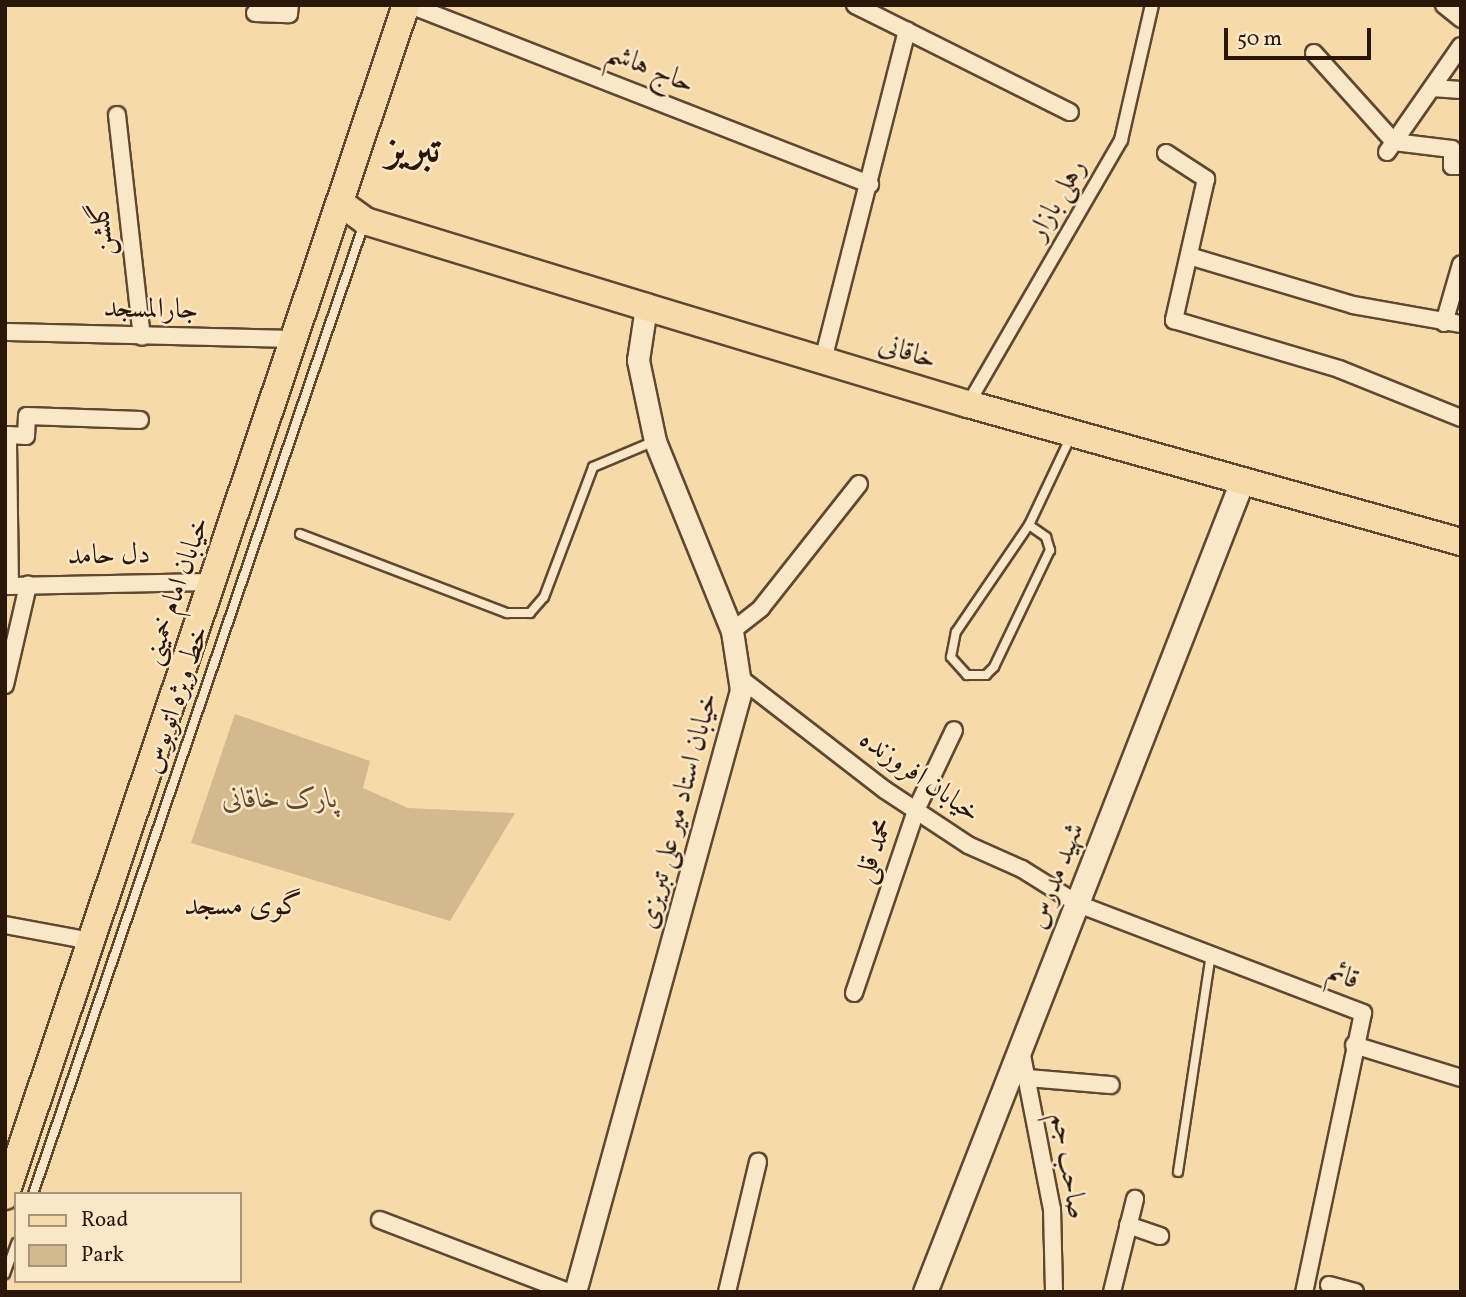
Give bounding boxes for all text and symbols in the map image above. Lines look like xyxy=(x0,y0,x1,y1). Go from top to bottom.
scale bar xyxy=(1228,14,1375,58)
text: 50 m xyxy=(1237,25,1282,54)
street label: حاج هاشم xyxy=(601,36,699,102)
district label: تبریز xyxy=(386,126,440,176)
street label: رهلی بازار xyxy=(1021,153,1095,247)
street label: گلشن xyxy=(83,200,123,258)
street label: جارالمسجد xyxy=(103,292,199,328)
street label: خاقانی xyxy=(874,328,940,378)
street label: خیابان امام خمینی xyxy=(136,513,218,669)
street label: دل حامد xyxy=(67,538,151,574)
street label: خط ویژه اتوبوس xyxy=(136,622,218,778)
street label: خیابان استاد میر علی تبریزی xyxy=(631,689,727,933)
street label: خیابان افروزنده xyxy=(852,723,986,831)
park label: پارک خاقانی xyxy=(222,783,338,817)
street label: محمد قلی xyxy=(848,814,902,888)
street label: شهید مدرس xyxy=(1021,818,1093,934)
district label: گوی مسجد xyxy=(184,888,302,924)
street label: قائم xyxy=(1322,956,1364,998)
street label: صاحب جم xyxy=(1043,1110,1093,1222)
legend xyxy=(14,1192,242,1283)
text: Road xyxy=(81,1206,128,1235)
text: Park xyxy=(81,1241,124,1270)

